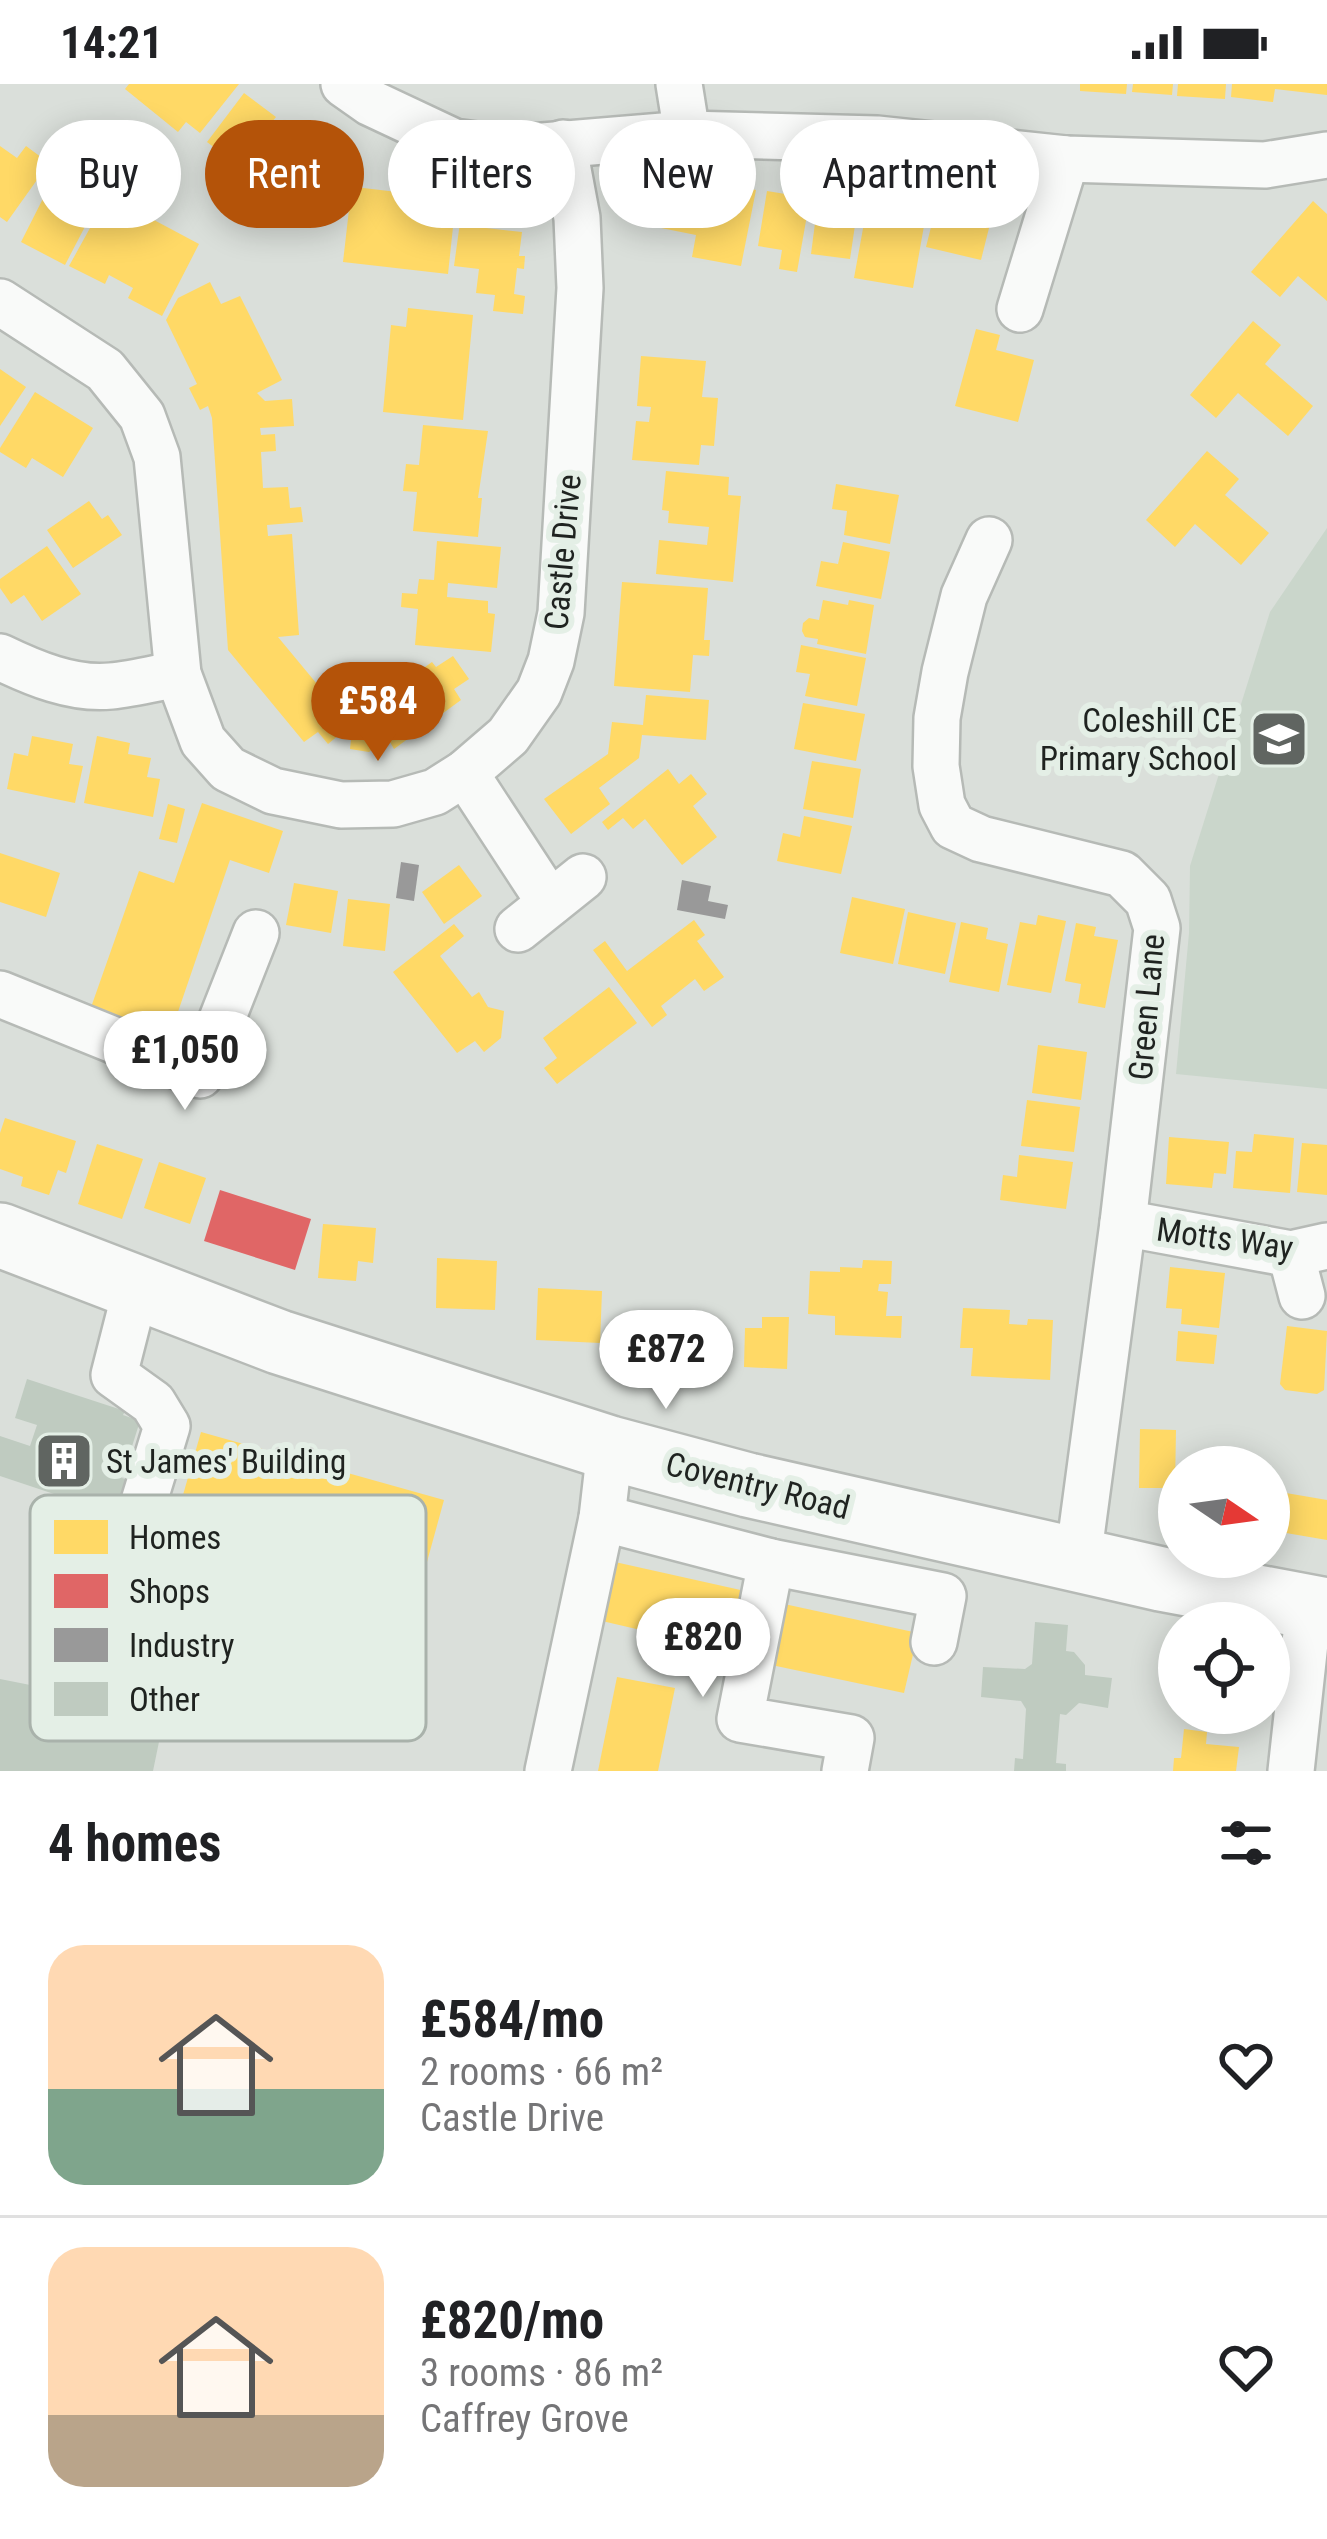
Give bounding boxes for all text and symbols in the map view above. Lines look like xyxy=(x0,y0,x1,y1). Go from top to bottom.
text: 14:21 xyxy=(60,16,163,69)
chip: Buy xyxy=(36,120,181,228)
chip: Rent xyxy=(205,120,364,228)
chip: Filters xyxy=(388,120,575,228)
chip: New xyxy=(599,120,756,228)
chip: Apartment xyxy=(780,120,1039,228)
street label: Castle Drive xyxy=(536,473,589,631)
pin: £584 xyxy=(307,662,449,764)
text: £584 xyxy=(338,678,418,724)
place label: Coleshill CE Primary School xyxy=(1040,701,1237,778)
school or university icon: Coleshill CE Primary School xyxy=(1248,708,1310,770)
street label: Green Lane xyxy=(1121,932,1172,1082)
pin: £1,050 xyxy=(87,1011,283,1113)
text: £1,050 xyxy=(131,1027,239,1073)
street label: Motts Way xyxy=(1154,1210,1296,1267)
pin: £872 xyxy=(595,1310,737,1412)
text: £872 xyxy=(626,1326,706,1372)
building icon: St James' Building xyxy=(33,1430,95,1492)
place label: St James' Building xyxy=(106,1442,346,1481)
street label: Coventry Road xyxy=(662,1444,854,1527)
north arrow xyxy=(1158,1446,1290,1578)
map controls xyxy=(1158,1446,1290,1734)
legend xyxy=(30,1495,426,1741)
text: Homes xyxy=(129,1518,221,1557)
text: Shops xyxy=(129,1572,210,1611)
pin: £820 xyxy=(632,1598,774,1700)
button: locate xyxy=(1158,1602,1290,1734)
text: £820 xyxy=(663,1614,743,1660)
text: Industry xyxy=(129,1626,235,1665)
text: Other xyxy=(129,1680,200,1719)
icon: filters xyxy=(1213,1810,1279,1876)
text: 4 homes xyxy=(48,1814,221,1873)
text: £584/mo xyxy=(420,1990,604,2049)
icon: home xyxy=(144,1993,288,2137)
icon: heart xyxy=(1213,2032,1279,2098)
text: 2 rooms · 66 m² xyxy=(420,2049,663,2095)
text: Castle Drive xyxy=(420,2095,604,2141)
text: £820/mo xyxy=(420,2291,604,2350)
icon: home xyxy=(144,2295,288,2439)
icon: heart xyxy=(1213,2334,1279,2400)
text: 3 rooms · 86 m² xyxy=(420,2350,663,2396)
text: Caffrey Grove xyxy=(420,2396,629,2442)

